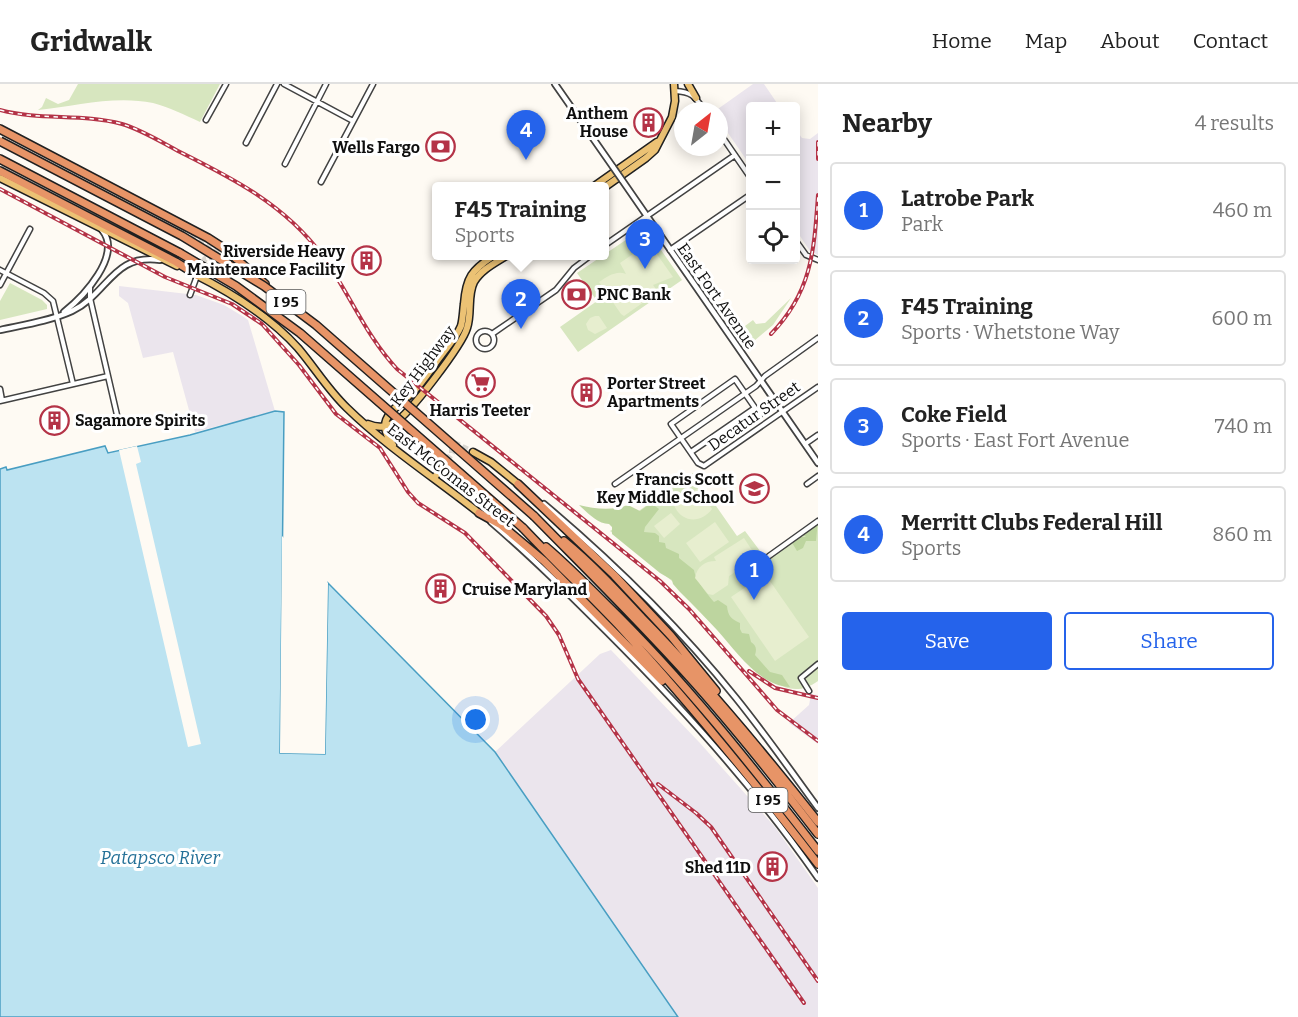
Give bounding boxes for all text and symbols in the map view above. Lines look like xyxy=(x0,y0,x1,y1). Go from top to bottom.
text: Gridwalk xyxy=(30,25,152,58)
text: Home xyxy=(932,28,992,54)
text: Map xyxy=(1025,28,1067,54)
text: About xyxy=(1100,28,1160,54)
text: Contact xyxy=(1193,28,1268,54)
north arrow xyxy=(674,102,728,156)
map controls xyxy=(746,102,800,264)
button: + xyxy=(746,102,800,156)
place label: Anthem House xyxy=(566,104,629,141)
building icon: Anthem House xyxy=(633,106,665,138)
text: Nearby xyxy=(842,108,932,139)
pin: 4 xyxy=(506,110,546,160)
text: 4 results xyxy=(1195,111,1274,135)
bank icon: Wells Fargo xyxy=(425,131,457,163)
place label: Wells Fargo xyxy=(332,138,420,157)
button: − xyxy=(746,156,800,210)
popup xyxy=(432,182,609,260)
text: Latrobe Park xyxy=(901,185,1034,212)
text: F45 Training xyxy=(455,196,586,223)
text: 1 xyxy=(859,198,868,222)
text: 460 m xyxy=(1213,198,1272,222)
button: locate xyxy=(746,210,800,264)
text: Park xyxy=(901,212,943,236)
pin: 3 xyxy=(626,220,664,269)
text: Sports xyxy=(455,223,515,247)
street label: East Fort Avenue xyxy=(673,239,761,353)
place label: Riverside Heavy Maintenance Facility xyxy=(187,242,345,279)
building icon: Riverside Heavy Maintenance Facility xyxy=(350,244,382,276)
bank icon: PNC Bank xyxy=(560,278,592,310)
pin: 2 xyxy=(502,280,540,329)
place label: PNC Bank xyxy=(597,285,671,304)
road number: I 95 xyxy=(266,290,306,314)
text: F45 Training xyxy=(901,293,1033,320)
text: 2 xyxy=(858,306,869,330)
text: 600 m xyxy=(1212,306,1272,330)
text: Sports · Whetstone Way xyxy=(901,320,1119,344)
street label: Key Highway xyxy=(387,322,460,410)
supermarket icon: Harris Teeter xyxy=(464,366,496,398)
place label: Porter Street Apartments xyxy=(607,374,706,411)
building icon: Porter Street Apartments xyxy=(570,376,602,408)
street label: Decatur Street xyxy=(704,377,804,455)
place label: Harris Teeter xyxy=(429,401,531,420)
text: Coke Field xyxy=(901,401,1007,428)
building icon: Sagamore Spirits xyxy=(38,404,70,436)
place label: Sagamore Spirits xyxy=(75,411,205,430)
text: 3 xyxy=(858,414,869,438)
text: 740 m xyxy=(1215,414,1272,438)
street label: East McComas Street xyxy=(384,419,519,531)
text: Sports · East Fort Avenue xyxy=(901,428,1129,452)
place label: Francis Scott Key Middle School xyxy=(597,470,735,507)
school or university icon: Francis Scott Key Middle School xyxy=(739,472,771,504)
text: Merritt Clubs Federal Hill xyxy=(901,509,1162,536)
text: 4 xyxy=(857,522,870,546)
text: 860 m xyxy=(1212,522,1272,546)
text: Sports xyxy=(901,536,961,560)
pin: 1 xyxy=(734,550,774,600)
building icon: Cruise Maryland xyxy=(425,573,457,605)
place label: Cruise Maryland xyxy=(462,580,588,599)
button: Save xyxy=(842,612,1052,670)
button: Share xyxy=(1064,612,1274,670)
your location xyxy=(461,705,490,734)
road number: I 95 xyxy=(748,788,788,812)
water label: Patapsco River xyxy=(100,847,220,869)
building icon: Shed 11D xyxy=(756,851,788,883)
place label: Shed 11D xyxy=(685,858,751,877)

